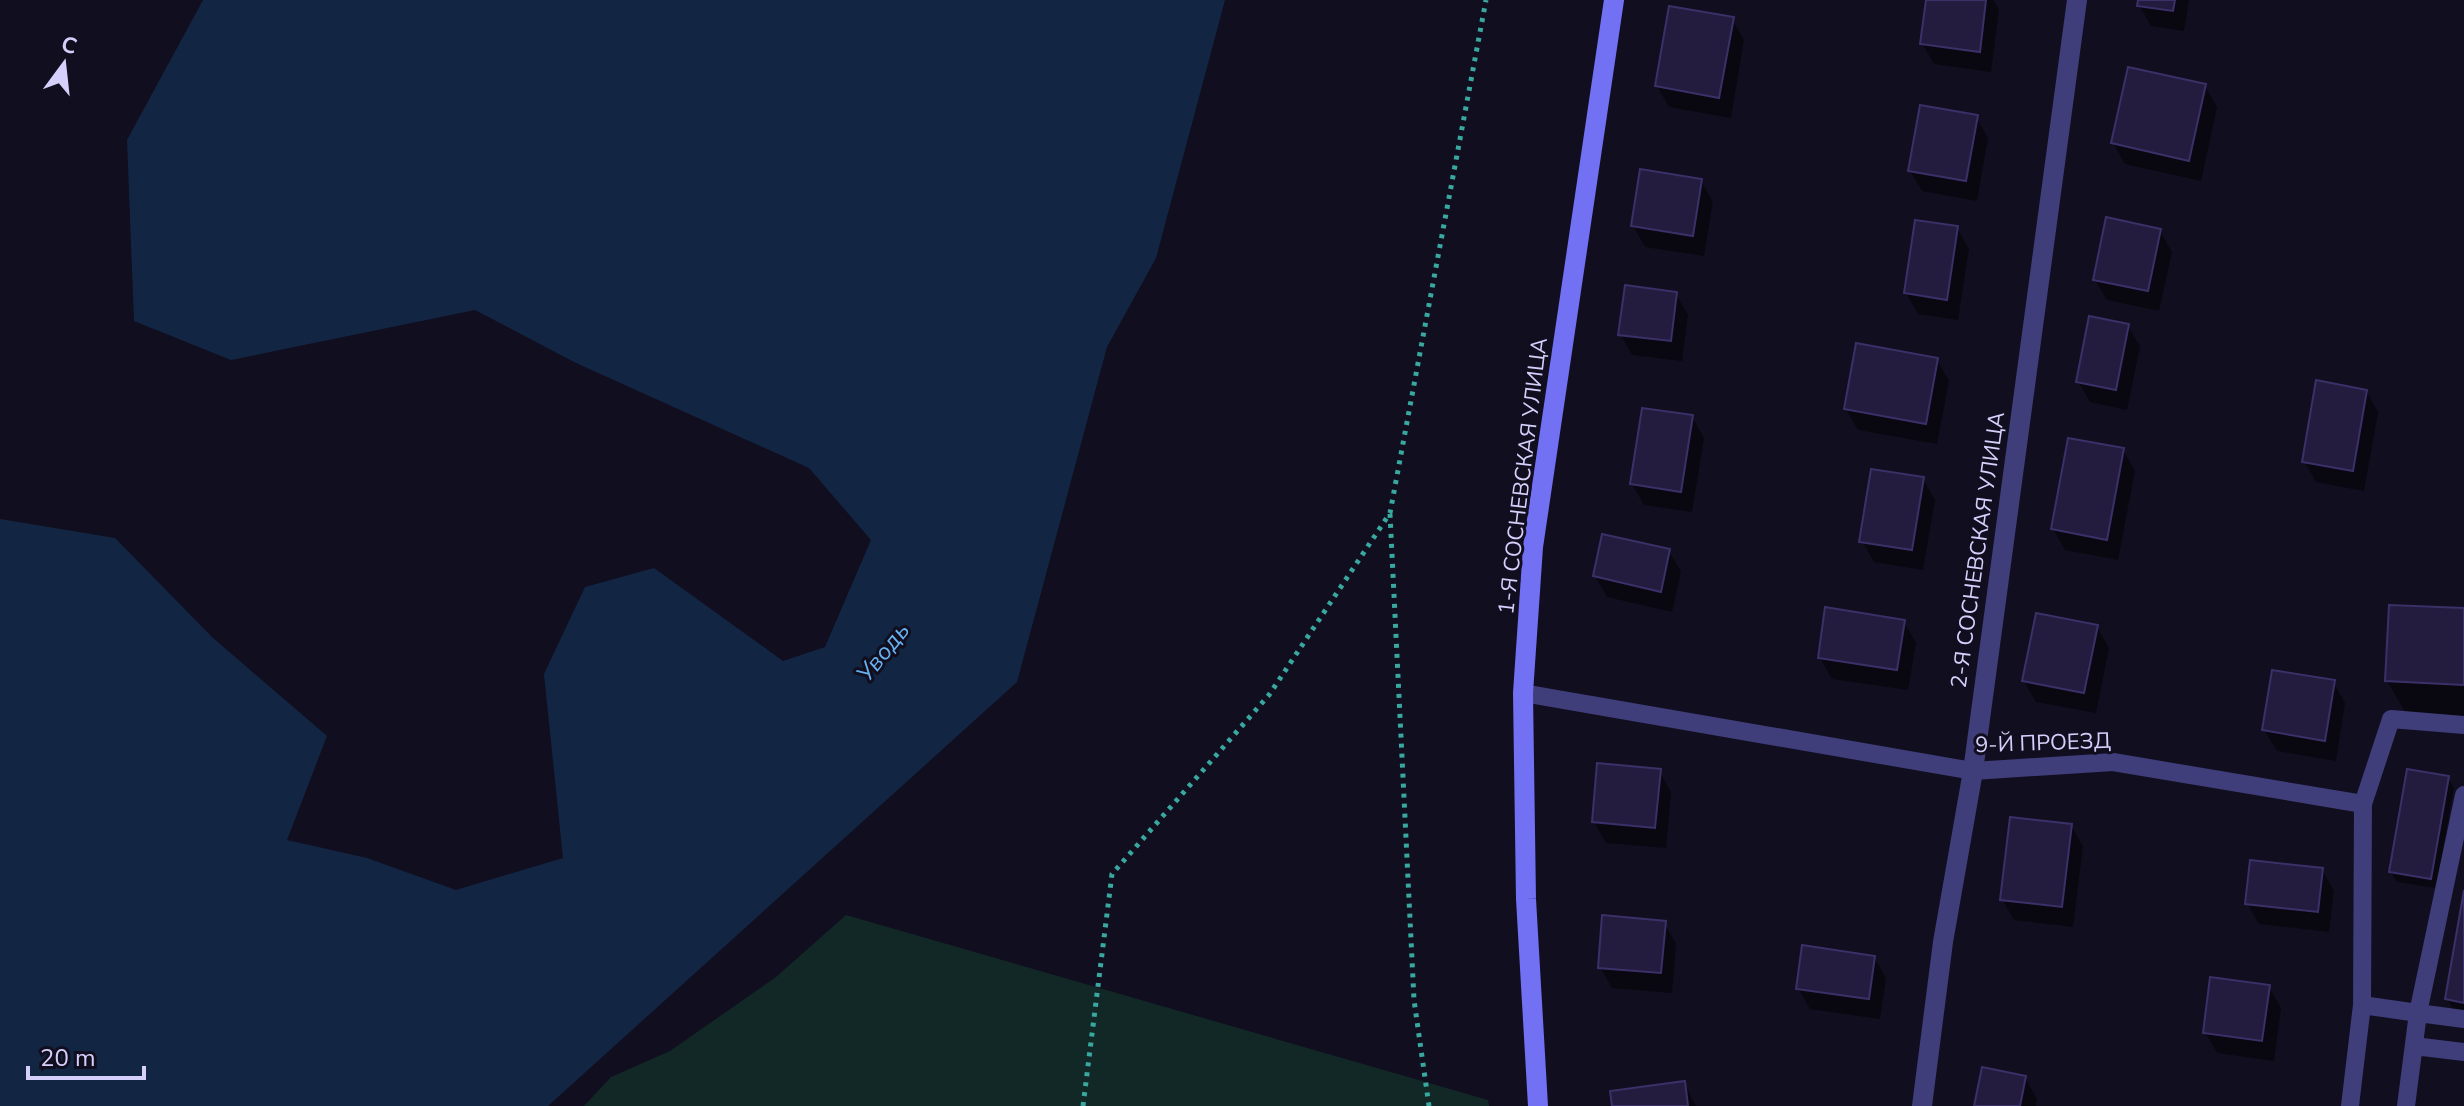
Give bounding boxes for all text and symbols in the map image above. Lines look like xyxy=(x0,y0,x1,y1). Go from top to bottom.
north arrow xyxy=(24,24,104,104)
text: С xyxy=(58,29,80,62)
street label: 1-Я СОСНЕВСКАЯ УЛИЦА xyxy=(1491,336,1555,616)
street label: 2-Я СОСНЕВСКАЯ УЛИЦА xyxy=(1944,410,2012,690)
water label: Уводь xyxy=(849,615,917,689)
street label: 9-Й ПРОЕЗД xyxy=(1975,726,2111,760)
scale bar xyxy=(28,1030,144,1080)
text: 20 m xyxy=(40,1042,96,1074)

